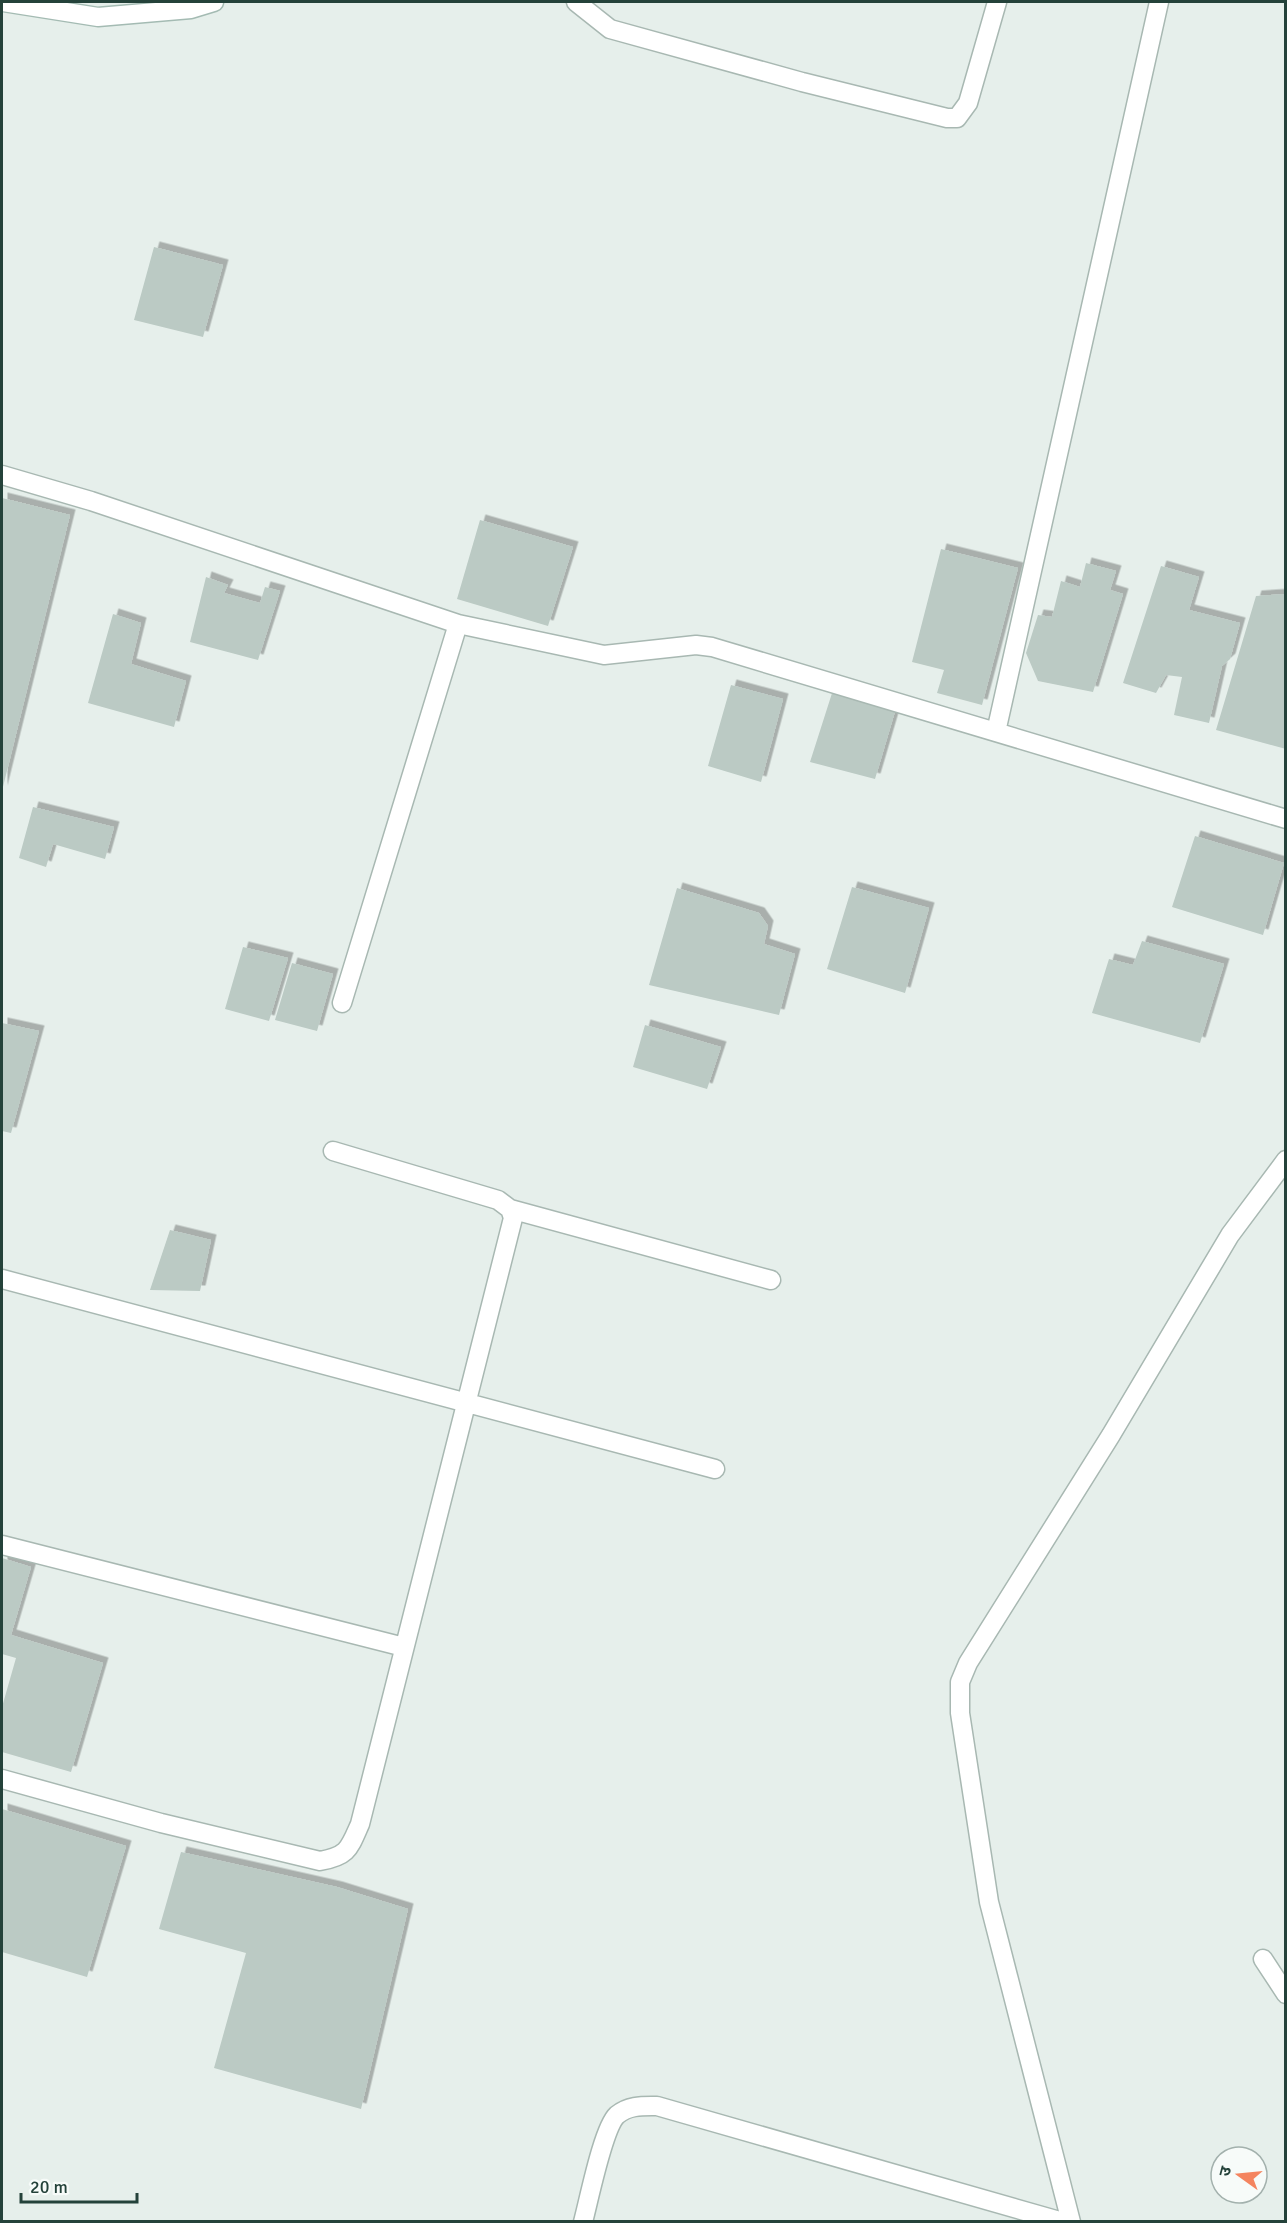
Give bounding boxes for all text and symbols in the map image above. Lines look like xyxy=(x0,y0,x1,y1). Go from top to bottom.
north arrow xyxy=(1209,2145,1269,2205)
text: उ xyxy=(1215,2164,1237,2178)
scale bar xyxy=(21,2166,136,2204)
text: 20 m xyxy=(30,2176,68,2198)

